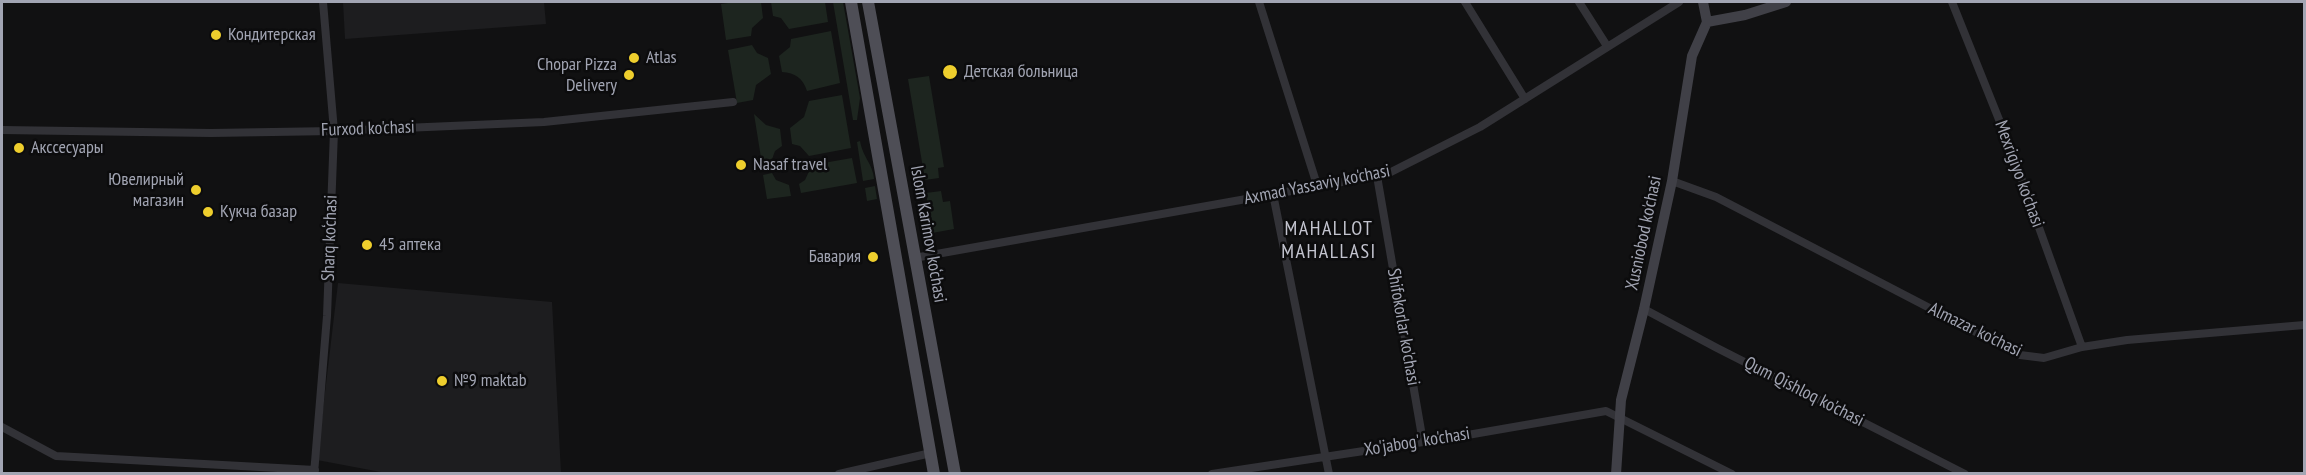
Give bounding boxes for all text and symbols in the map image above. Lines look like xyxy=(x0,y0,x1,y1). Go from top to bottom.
place label: Кондитерская xyxy=(228,24,316,46)
marker: Кондитерская xyxy=(209,28,223,42)
place label: Atlas xyxy=(646,47,677,69)
marker: Atlas xyxy=(627,51,641,65)
place label: Chopar Pizza Delivery xyxy=(537,54,617,97)
place label: Детская больница xyxy=(964,61,1078,83)
marker: Детская больница xyxy=(941,63,959,81)
marker: Chopar Pizza Delivery xyxy=(622,68,636,82)
street label: Furxod ko'chasi xyxy=(321,117,415,141)
street label: Mexrigiyo ko'chasi xyxy=(1990,118,2048,230)
place label: Акссесуары xyxy=(31,137,104,159)
marker: Акссесуары xyxy=(12,141,26,155)
place label: Nasaf travel xyxy=(753,154,827,176)
marker: Nasaf travel xyxy=(734,158,748,172)
street label: Axmad Yassaviy ko'chasi xyxy=(1242,160,1392,210)
street label: Islom Karimov ko‘chasi xyxy=(905,164,951,304)
place label: Ювелирный магазин xyxy=(108,169,184,212)
street label: Xusniobod ko'chasi xyxy=(1621,174,1667,292)
marker: Ювелирный магазин xyxy=(189,183,203,197)
street label: Sharq ko‘chasi xyxy=(318,195,342,281)
place label: Кукча базар xyxy=(220,201,297,223)
marker: Кукча базар xyxy=(201,205,215,219)
district label: MAHALLOT MAHALLASI xyxy=(1281,217,1377,264)
place label: 45 аптека xyxy=(379,234,441,256)
marker: 45 аптека xyxy=(360,238,374,252)
place label: Бавария xyxy=(809,246,861,268)
marker: Бавария xyxy=(866,250,880,264)
street label: Shifokorlar ko'chasi xyxy=(1382,267,1424,387)
street label: Almazar ko'chasi xyxy=(1925,298,2025,362)
street label: Qum Qishloq ko'chasi xyxy=(1740,352,1868,432)
place label: №9 maktab xyxy=(454,370,527,392)
marker: №9 maktab xyxy=(435,374,449,388)
street label: Xo'jabog' ko'chasi xyxy=(1362,423,1472,461)

